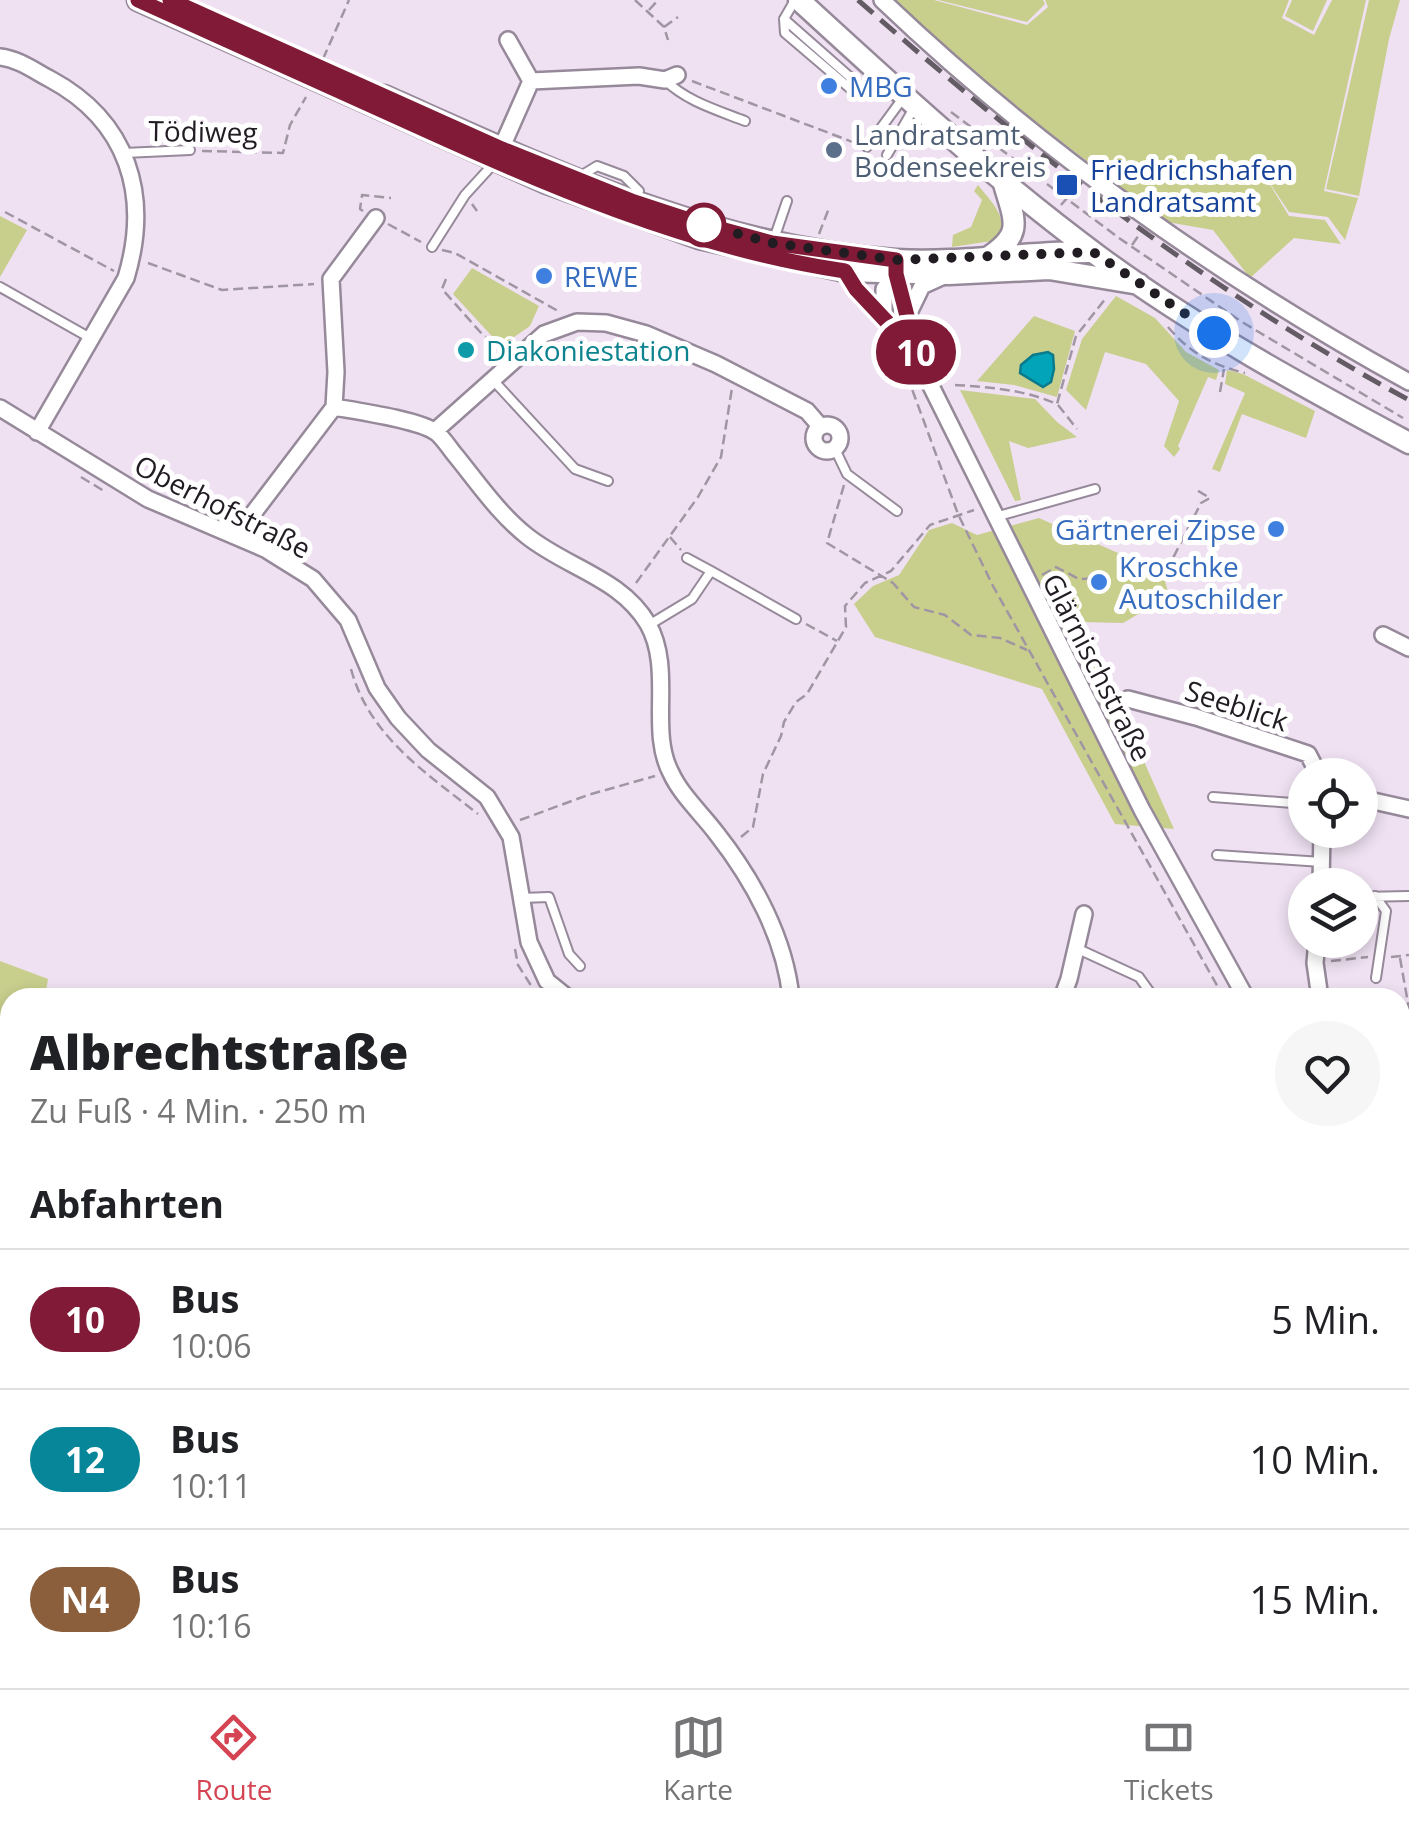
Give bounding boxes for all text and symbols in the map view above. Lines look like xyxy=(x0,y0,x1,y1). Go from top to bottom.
place label: MBG xyxy=(849,67,913,105)
marker: MBG xyxy=(818,75,840,97)
street label: Tödiweg xyxy=(148,111,258,151)
place label: Landratsamt Bodenseekreis xyxy=(854,115,1046,185)
marker: Landratsamt Bodenseekreis xyxy=(823,139,845,161)
place label: Friedrichshafen Landratsamt xyxy=(1090,150,1293,220)
marker: Friedrichshafen Landratsamt xyxy=(1054,172,1080,198)
unlabelled marker xyxy=(683,204,725,246)
place label: REWE xyxy=(564,257,638,295)
marker: REWE xyxy=(533,265,555,287)
your location xyxy=(1189,308,1239,358)
line badge: 10 xyxy=(871,320,961,384)
text: 10 xyxy=(896,329,936,376)
place label: Diakoniestation xyxy=(486,331,690,369)
marker: Diakoniestation xyxy=(455,339,477,361)
street label: Oberhofstraße xyxy=(128,445,318,567)
place label: Gärtnerei Zipse xyxy=(1055,510,1256,548)
marker: Gärtnerei Zipse xyxy=(1265,518,1287,540)
place label: Kroschke Autoschilder xyxy=(1119,547,1284,617)
street label: Glärnischstraße xyxy=(1034,567,1162,767)
marker: Kroschke Autoschilder xyxy=(1088,571,1110,593)
street label: Seeblick xyxy=(1181,671,1294,740)
map controls xyxy=(1288,758,1378,958)
button: locate xyxy=(1288,758,1378,848)
button: layers xyxy=(1288,868,1378,958)
text: Albrechtstraße xyxy=(30,1019,409,1084)
button: heart xyxy=(1275,1021,1380,1126)
text: Zu Fuß · 4 Min. · 250 m xyxy=(30,1089,367,1132)
text: Abfahrten xyxy=(30,1177,224,1229)
text: Bus xyxy=(170,1272,239,1324)
text: 5 Min. xyxy=(1271,1293,1380,1345)
text: 10 xyxy=(65,1296,105,1343)
text: 10:06 xyxy=(170,1324,252,1367)
text: Bus xyxy=(170,1412,239,1464)
text: 10 Min. xyxy=(1250,1433,1380,1485)
text: 12 xyxy=(65,1436,105,1483)
text: 10:11 xyxy=(170,1464,252,1507)
text: Bus xyxy=(170,1552,239,1604)
text: 15 Min. xyxy=(1250,1573,1380,1625)
text: N4 xyxy=(61,1576,109,1623)
text: 10:16 xyxy=(170,1604,252,1647)
tab: Route xyxy=(195,1710,272,1808)
tab: Karte xyxy=(663,1710,733,1808)
tab: Tickets xyxy=(1124,1710,1214,1808)

